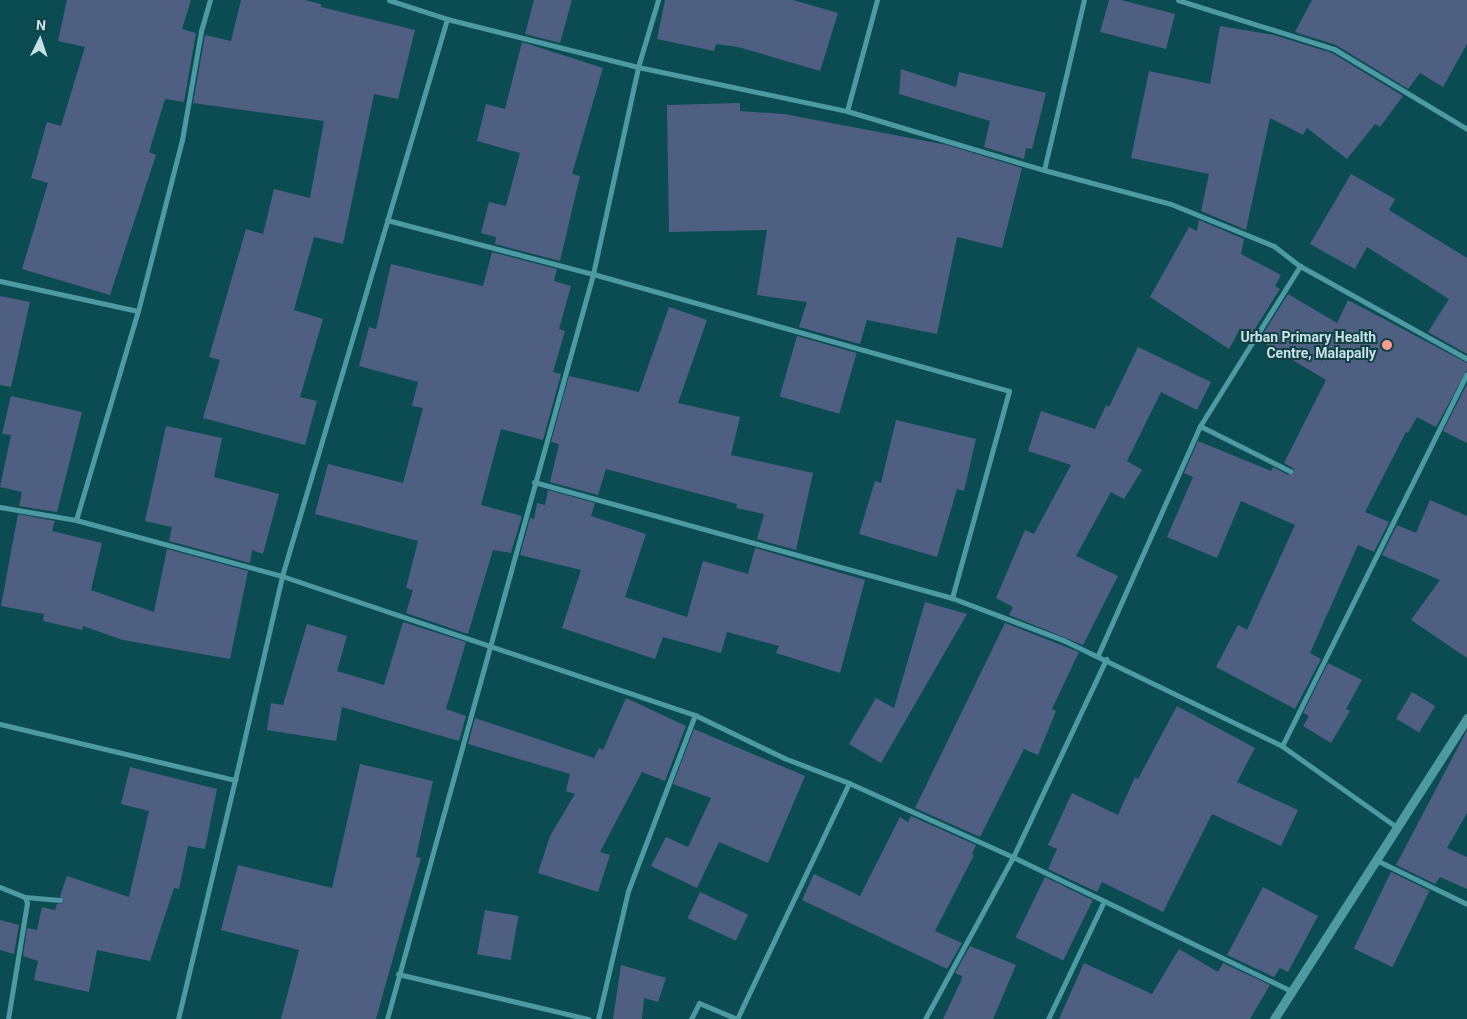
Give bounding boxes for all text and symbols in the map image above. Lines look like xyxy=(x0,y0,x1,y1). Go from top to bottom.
north arrow xyxy=(15,15,65,65)
text: N xyxy=(36,17,47,33)
place label: Urban Primary Health Centre, Malapally xyxy=(1240,329,1376,362)
marker: Urban Primary Health Centre, Malapally xyxy=(1380,338,1394,352)

